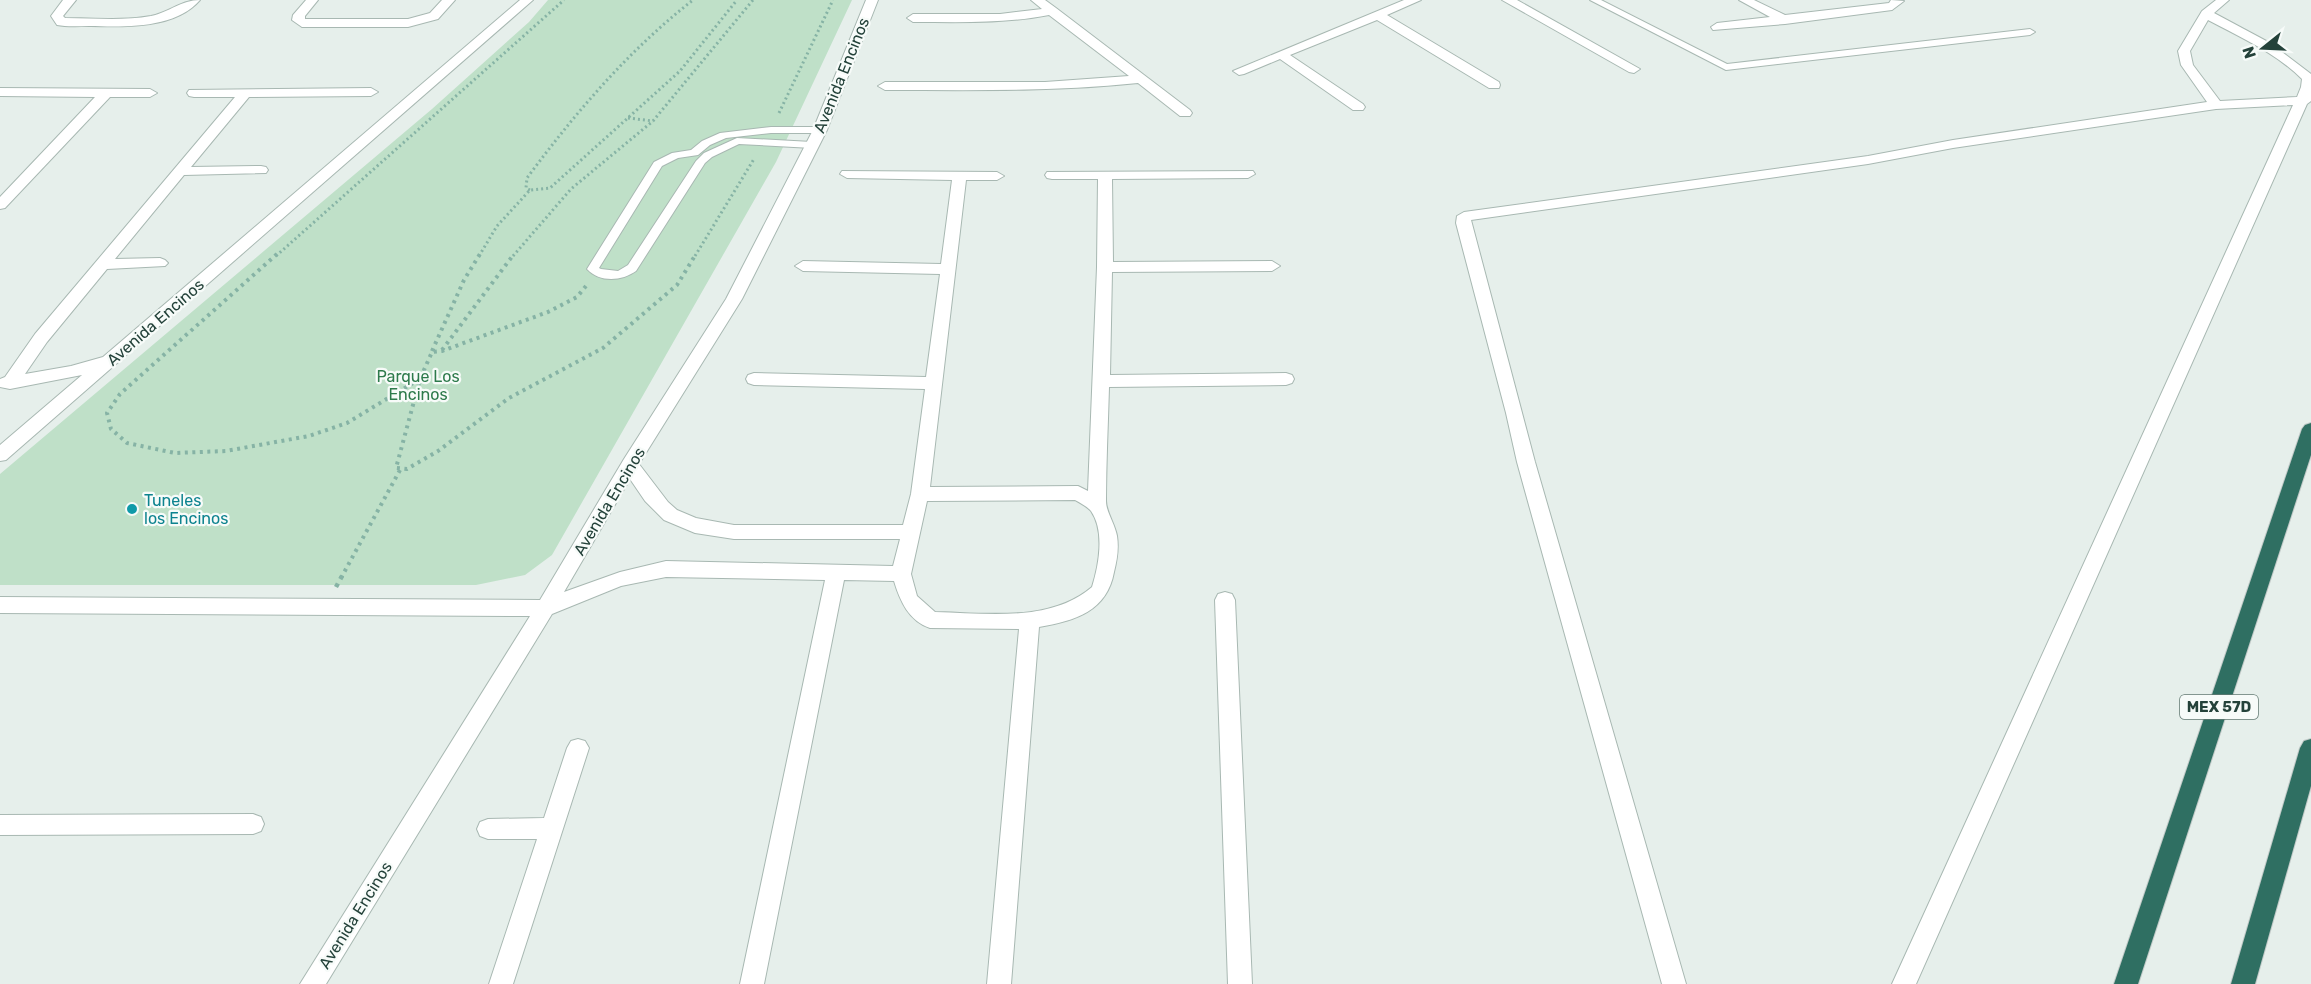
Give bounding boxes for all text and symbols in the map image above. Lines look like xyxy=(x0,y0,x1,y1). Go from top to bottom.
street label: Avenida Encinos xyxy=(810,15,873,136)
north arrow xyxy=(2233,18,2293,78)
text: N xyxy=(2238,44,2260,61)
street label: Avenida Encinos xyxy=(103,275,208,370)
park label: Parque Los Encinos xyxy=(376,367,460,404)
street label: Avenida Encinos xyxy=(570,444,649,559)
place label: Tuneles los Encinos xyxy=(144,491,228,528)
marker: Tuneles los Encinos xyxy=(125,502,139,516)
road number: MEX 57D xyxy=(2180,695,2258,719)
street label: Avenida Encinos xyxy=(315,858,396,972)

